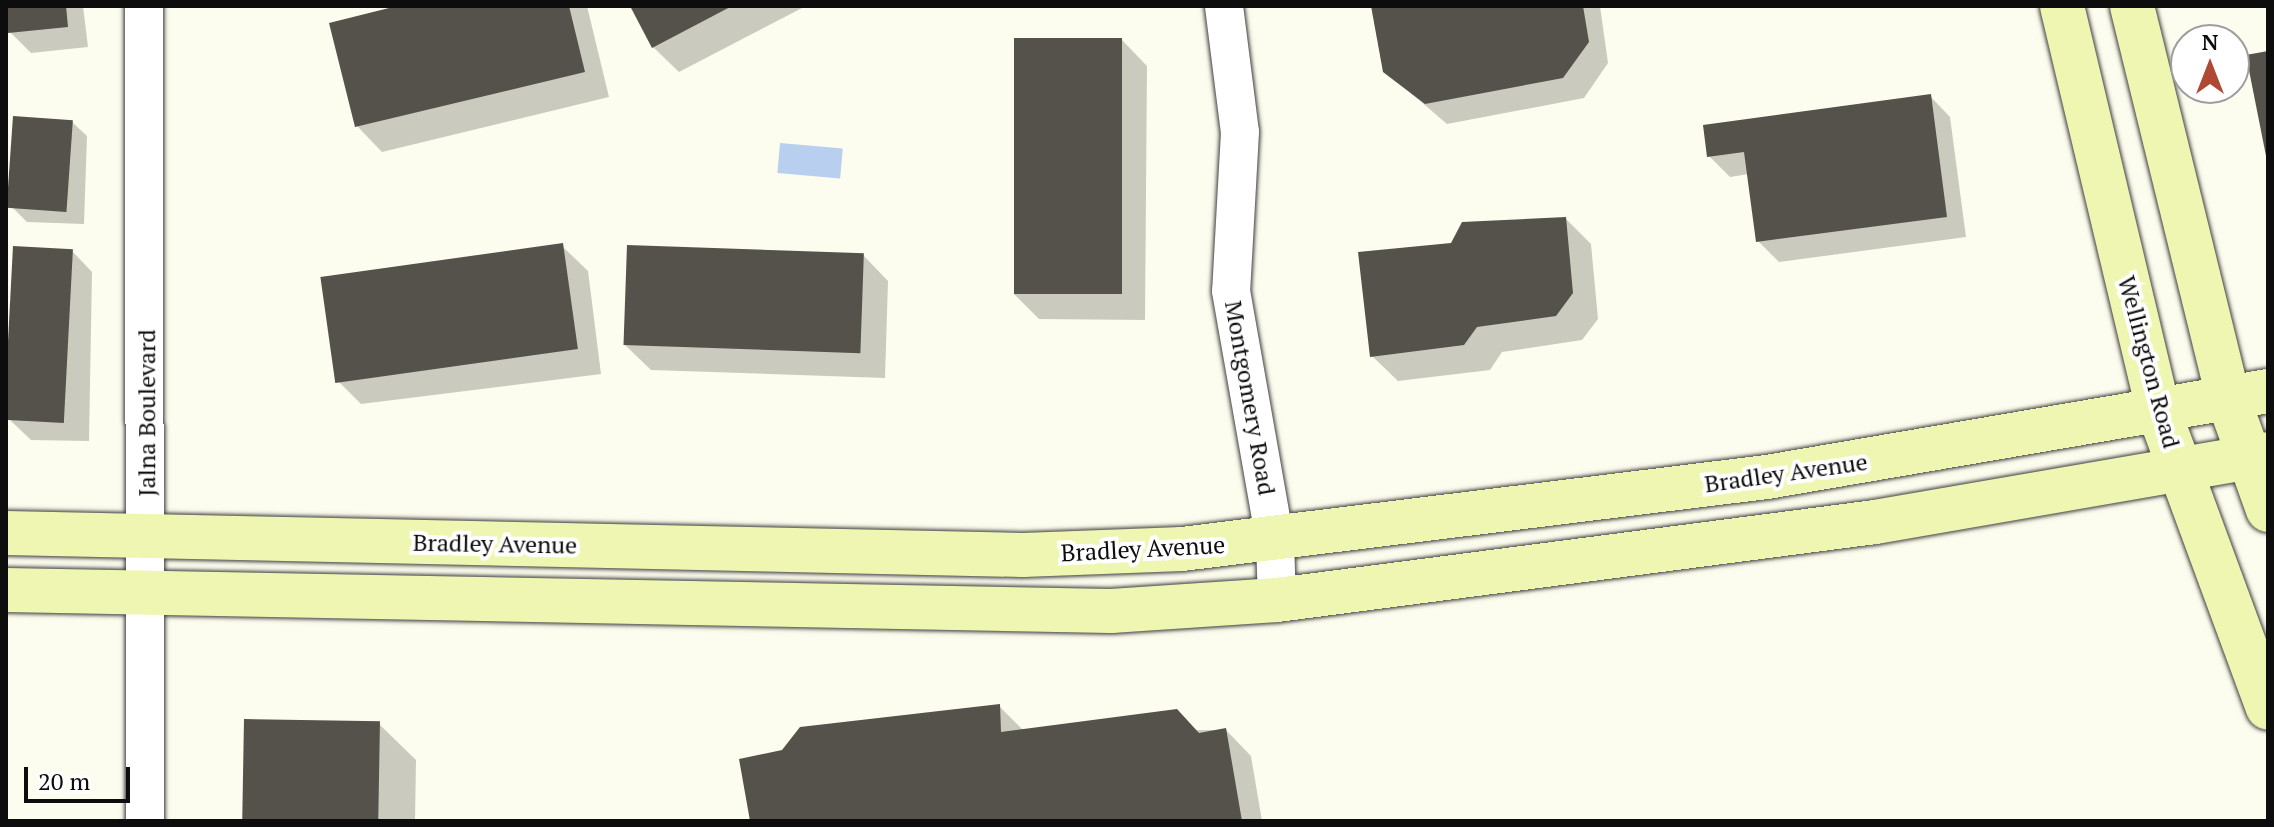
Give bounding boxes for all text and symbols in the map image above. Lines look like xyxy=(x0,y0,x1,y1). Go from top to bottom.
north arrow xyxy=(2170,24,2250,104)
text: N xyxy=(2202,27,2218,56)
street label: Wellington Road xyxy=(2112,273,2186,451)
street label: Montgomery Road xyxy=(1219,298,1281,498)
street label: Jalna Boulevard xyxy=(133,329,161,497)
street label: Bradley Avenue xyxy=(1702,447,1870,499)
street label: Bradley Avenue xyxy=(412,528,578,560)
street label: Bradley Avenue xyxy=(1060,530,1226,568)
scale bar xyxy=(28,751,134,801)
text: 20 m xyxy=(38,765,90,797)

